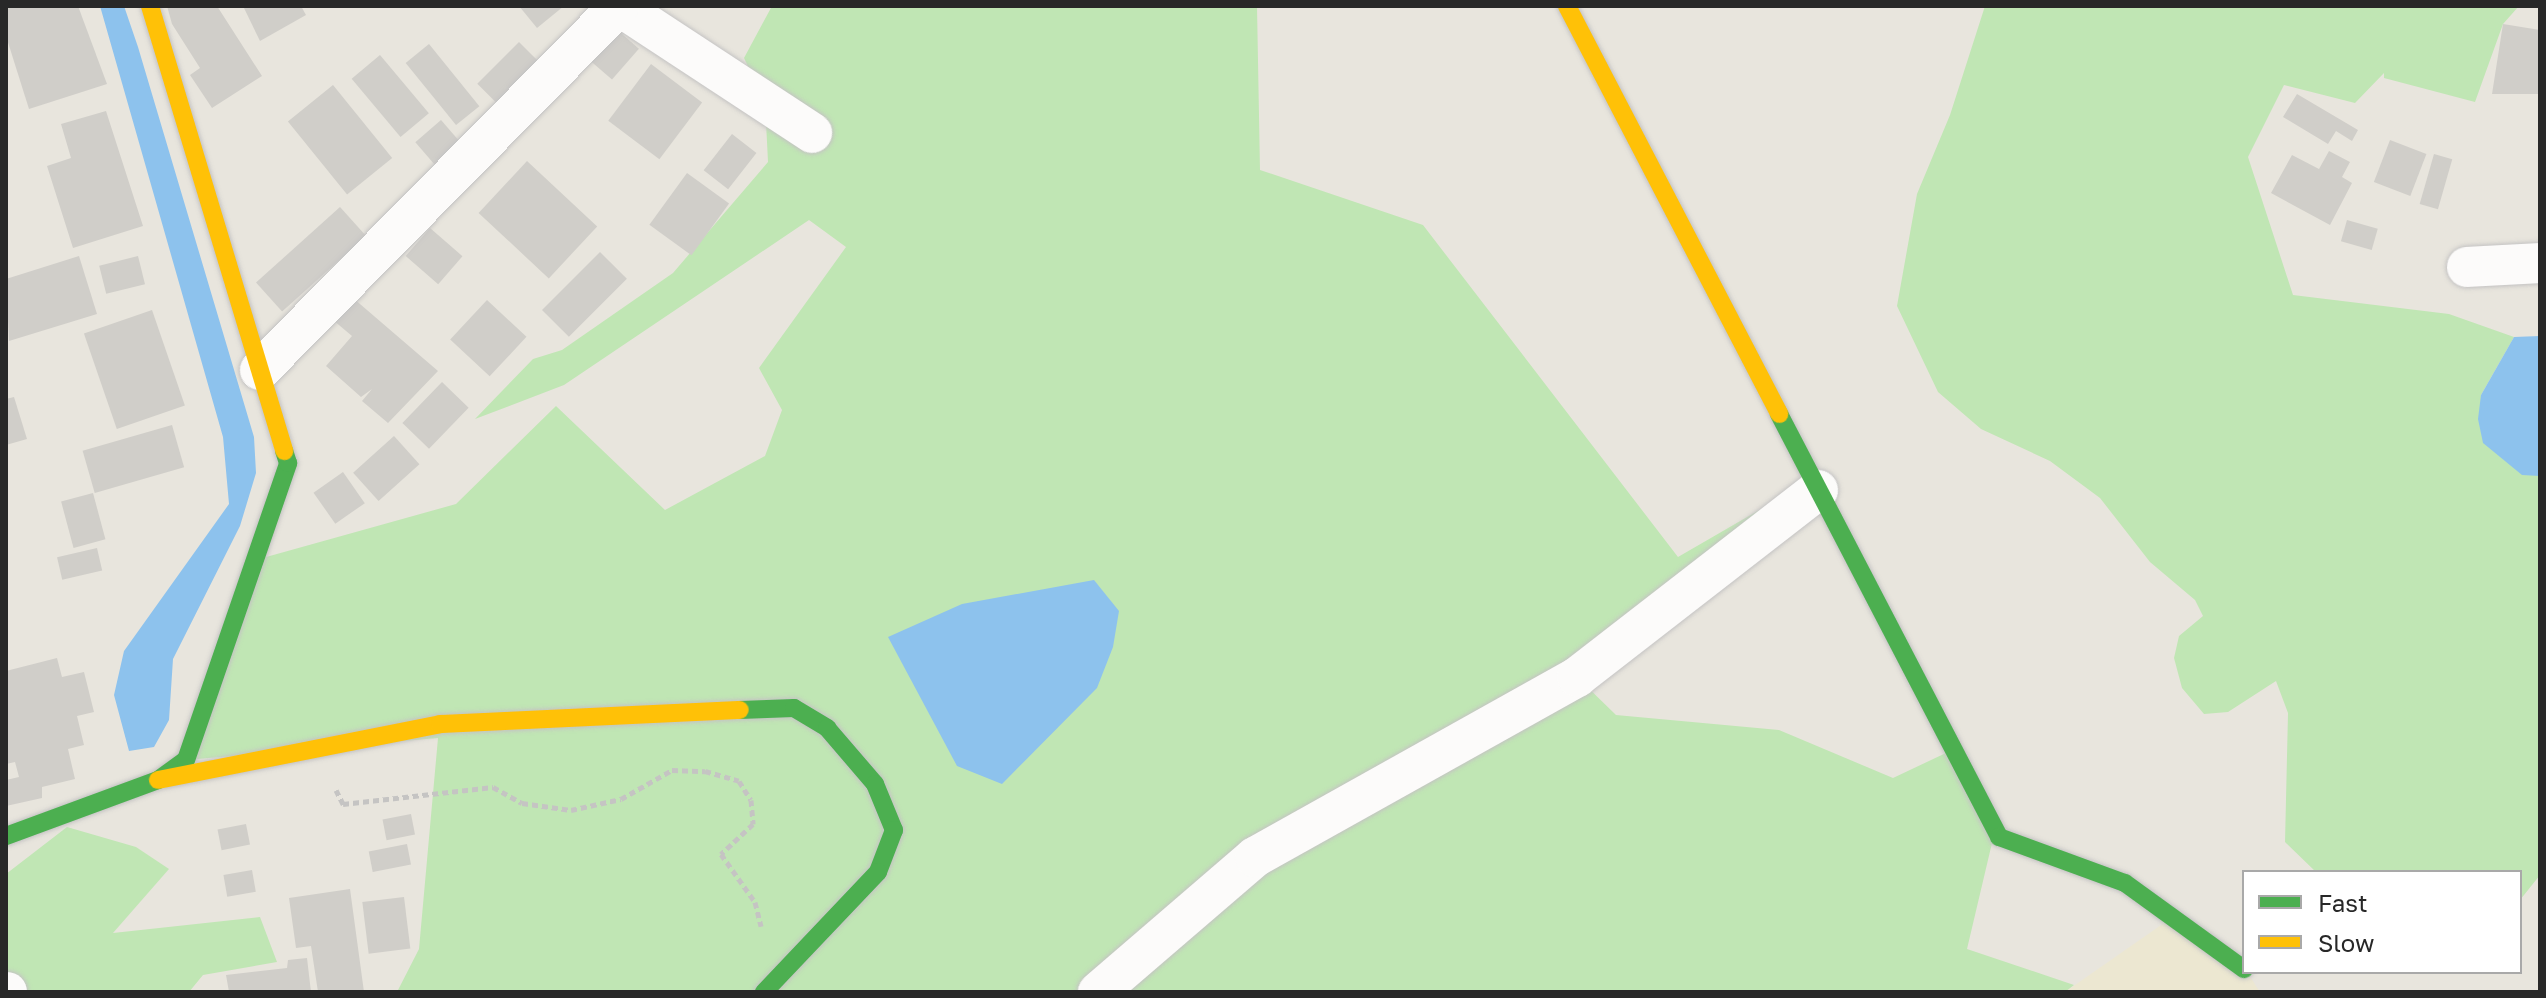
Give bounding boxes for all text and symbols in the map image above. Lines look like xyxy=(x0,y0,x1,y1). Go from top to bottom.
legend xyxy=(2242,870,2522,974)
text: Fast xyxy=(2318,888,2368,917)
text: Slow xyxy=(2318,928,2374,957)

